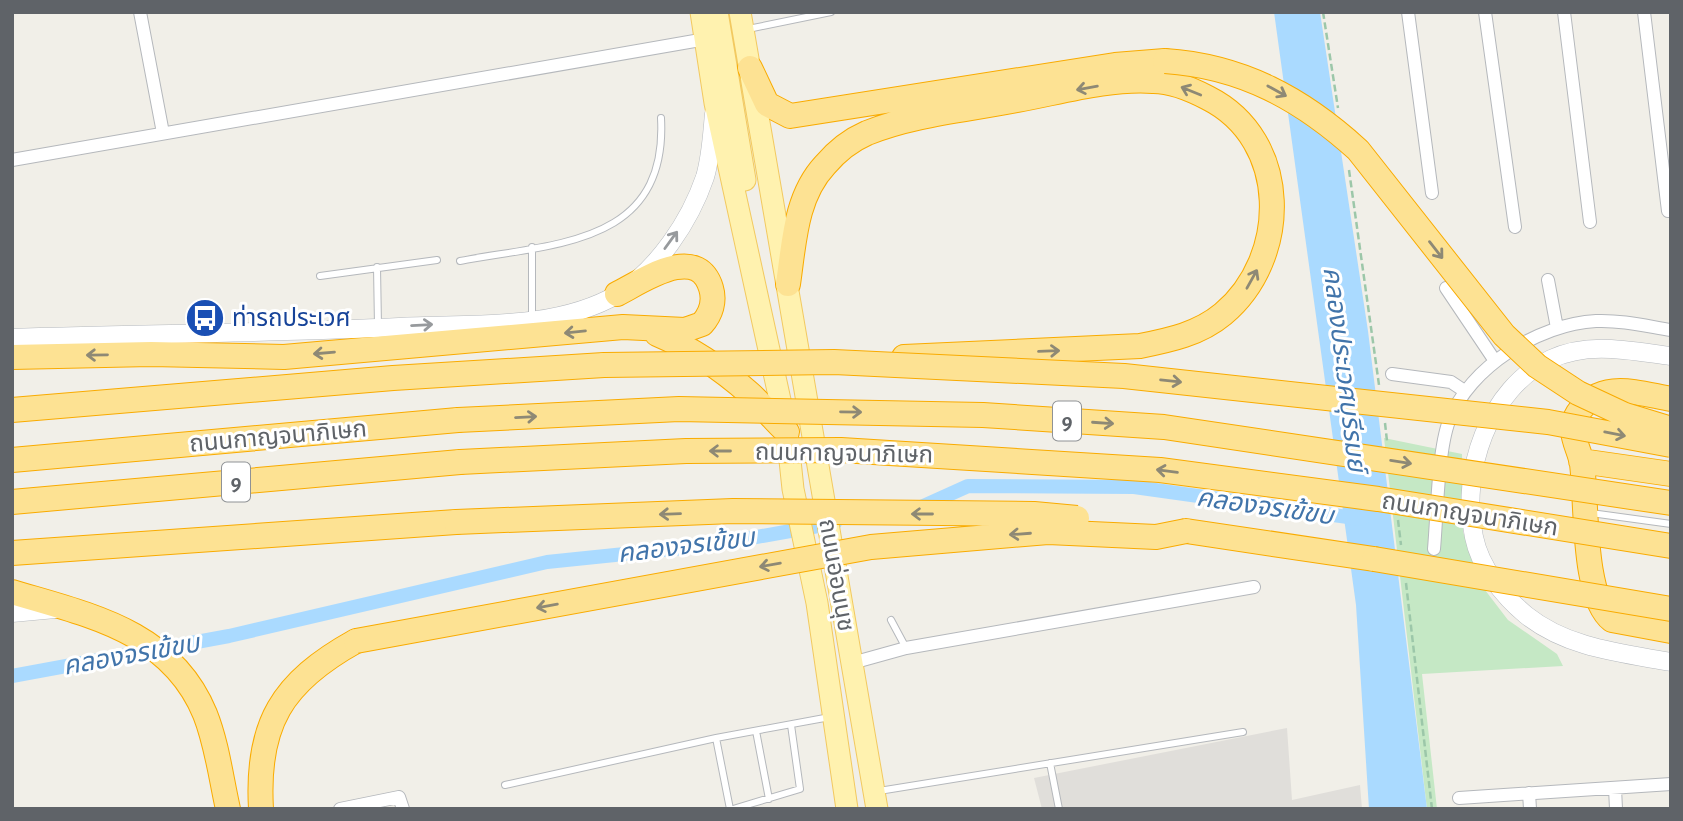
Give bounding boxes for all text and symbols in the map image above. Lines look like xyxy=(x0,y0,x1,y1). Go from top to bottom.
one-way arrow xyxy=(1076,81,1099,95)
one-way arrow xyxy=(1181,83,1203,96)
one-way arrow xyxy=(1266,85,1287,98)
one-way arrow xyxy=(664,231,679,250)
one-way arrow xyxy=(1429,240,1444,258)
water label: คลองประเวศบุรีรมย์ xyxy=(1317,265,1370,478)
one-way arrow xyxy=(1246,269,1259,290)
bus stop icon: ท่ารถประเวศ xyxy=(184,297,226,339)
place label: ท่ารถประเวศ xyxy=(232,304,351,331)
one-way arrow xyxy=(411,319,434,332)
one-way arrow xyxy=(564,326,587,339)
one-way arrow xyxy=(1037,344,1060,357)
one-way arrow xyxy=(313,347,336,360)
one-way arrow xyxy=(86,348,109,361)
one-way arrow xyxy=(1159,374,1182,387)
road number: 9 xyxy=(1053,402,1081,440)
one-way arrow xyxy=(839,405,862,419)
one-way arrow xyxy=(514,410,537,423)
street label: ถนนกาญจนาภิเษก xyxy=(188,417,368,457)
one-way arrow xyxy=(1091,417,1114,430)
one-way arrow xyxy=(1604,428,1626,442)
street label: ถนนกาญจนาภิเษก xyxy=(755,440,933,468)
one-way arrow xyxy=(708,444,731,458)
one-way arrow xyxy=(1389,456,1412,469)
road number: 9 xyxy=(222,462,250,502)
one-way arrow xyxy=(1156,464,1179,477)
water label: คลองจรเข้ขบ xyxy=(1195,484,1337,530)
street label: ถนนกาญจนาภิเษก xyxy=(1380,489,1560,541)
one-way arrow xyxy=(659,507,682,520)
one-way arrow xyxy=(911,507,934,521)
street label: ถนนอ่อนนุช xyxy=(812,516,861,634)
water label: คลองจรเข้ขบ xyxy=(616,523,758,567)
one-way arrow xyxy=(1009,528,1032,541)
one-way arrow xyxy=(760,559,782,572)
one-way arrow xyxy=(536,600,559,613)
water label: คลองจรเข้ขบ xyxy=(61,629,204,680)

